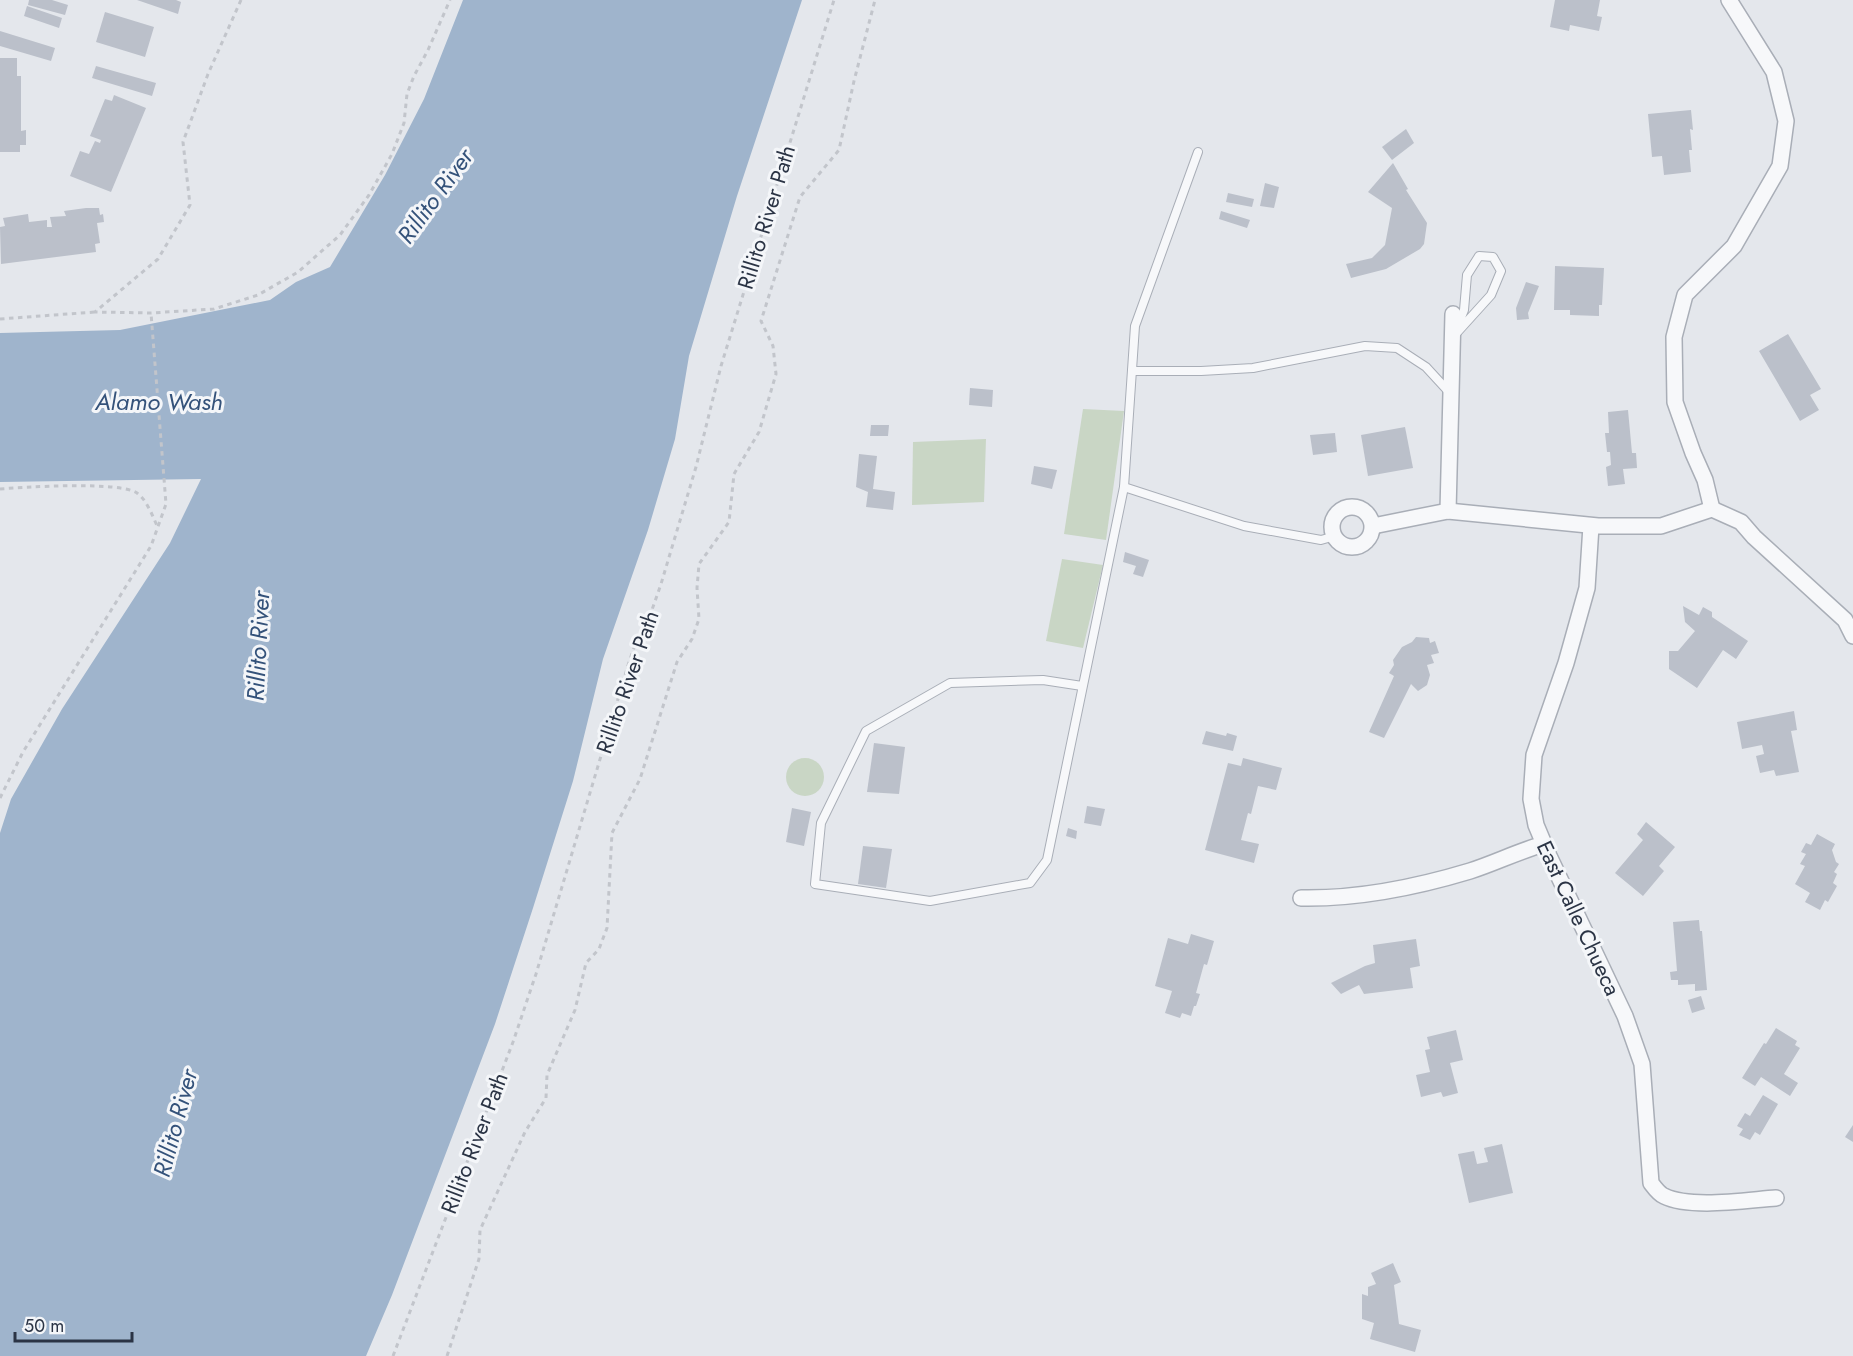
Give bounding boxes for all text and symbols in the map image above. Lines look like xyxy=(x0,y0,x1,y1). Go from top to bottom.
water label: Rillito River xyxy=(388,139,483,251)
street label: Rillito River Path xyxy=(729,141,803,293)
water label: Alamo Wash xyxy=(94,384,223,419)
water label: Rillito River xyxy=(238,588,278,702)
street label: Rillito River Path xyxy=(588,606,666,758)
street label: East Calle Chueca xyxy=(1529,835,1629,1001)
water label: Rillito River xyxy=(144,1063,207,1181)
street label: Rillito River Path xyxy=(432,1068,516,1218)
scale bar xyxy=(15,1305,132,1343)
text: 50 m xyxy=(24,1313,64,1339)

